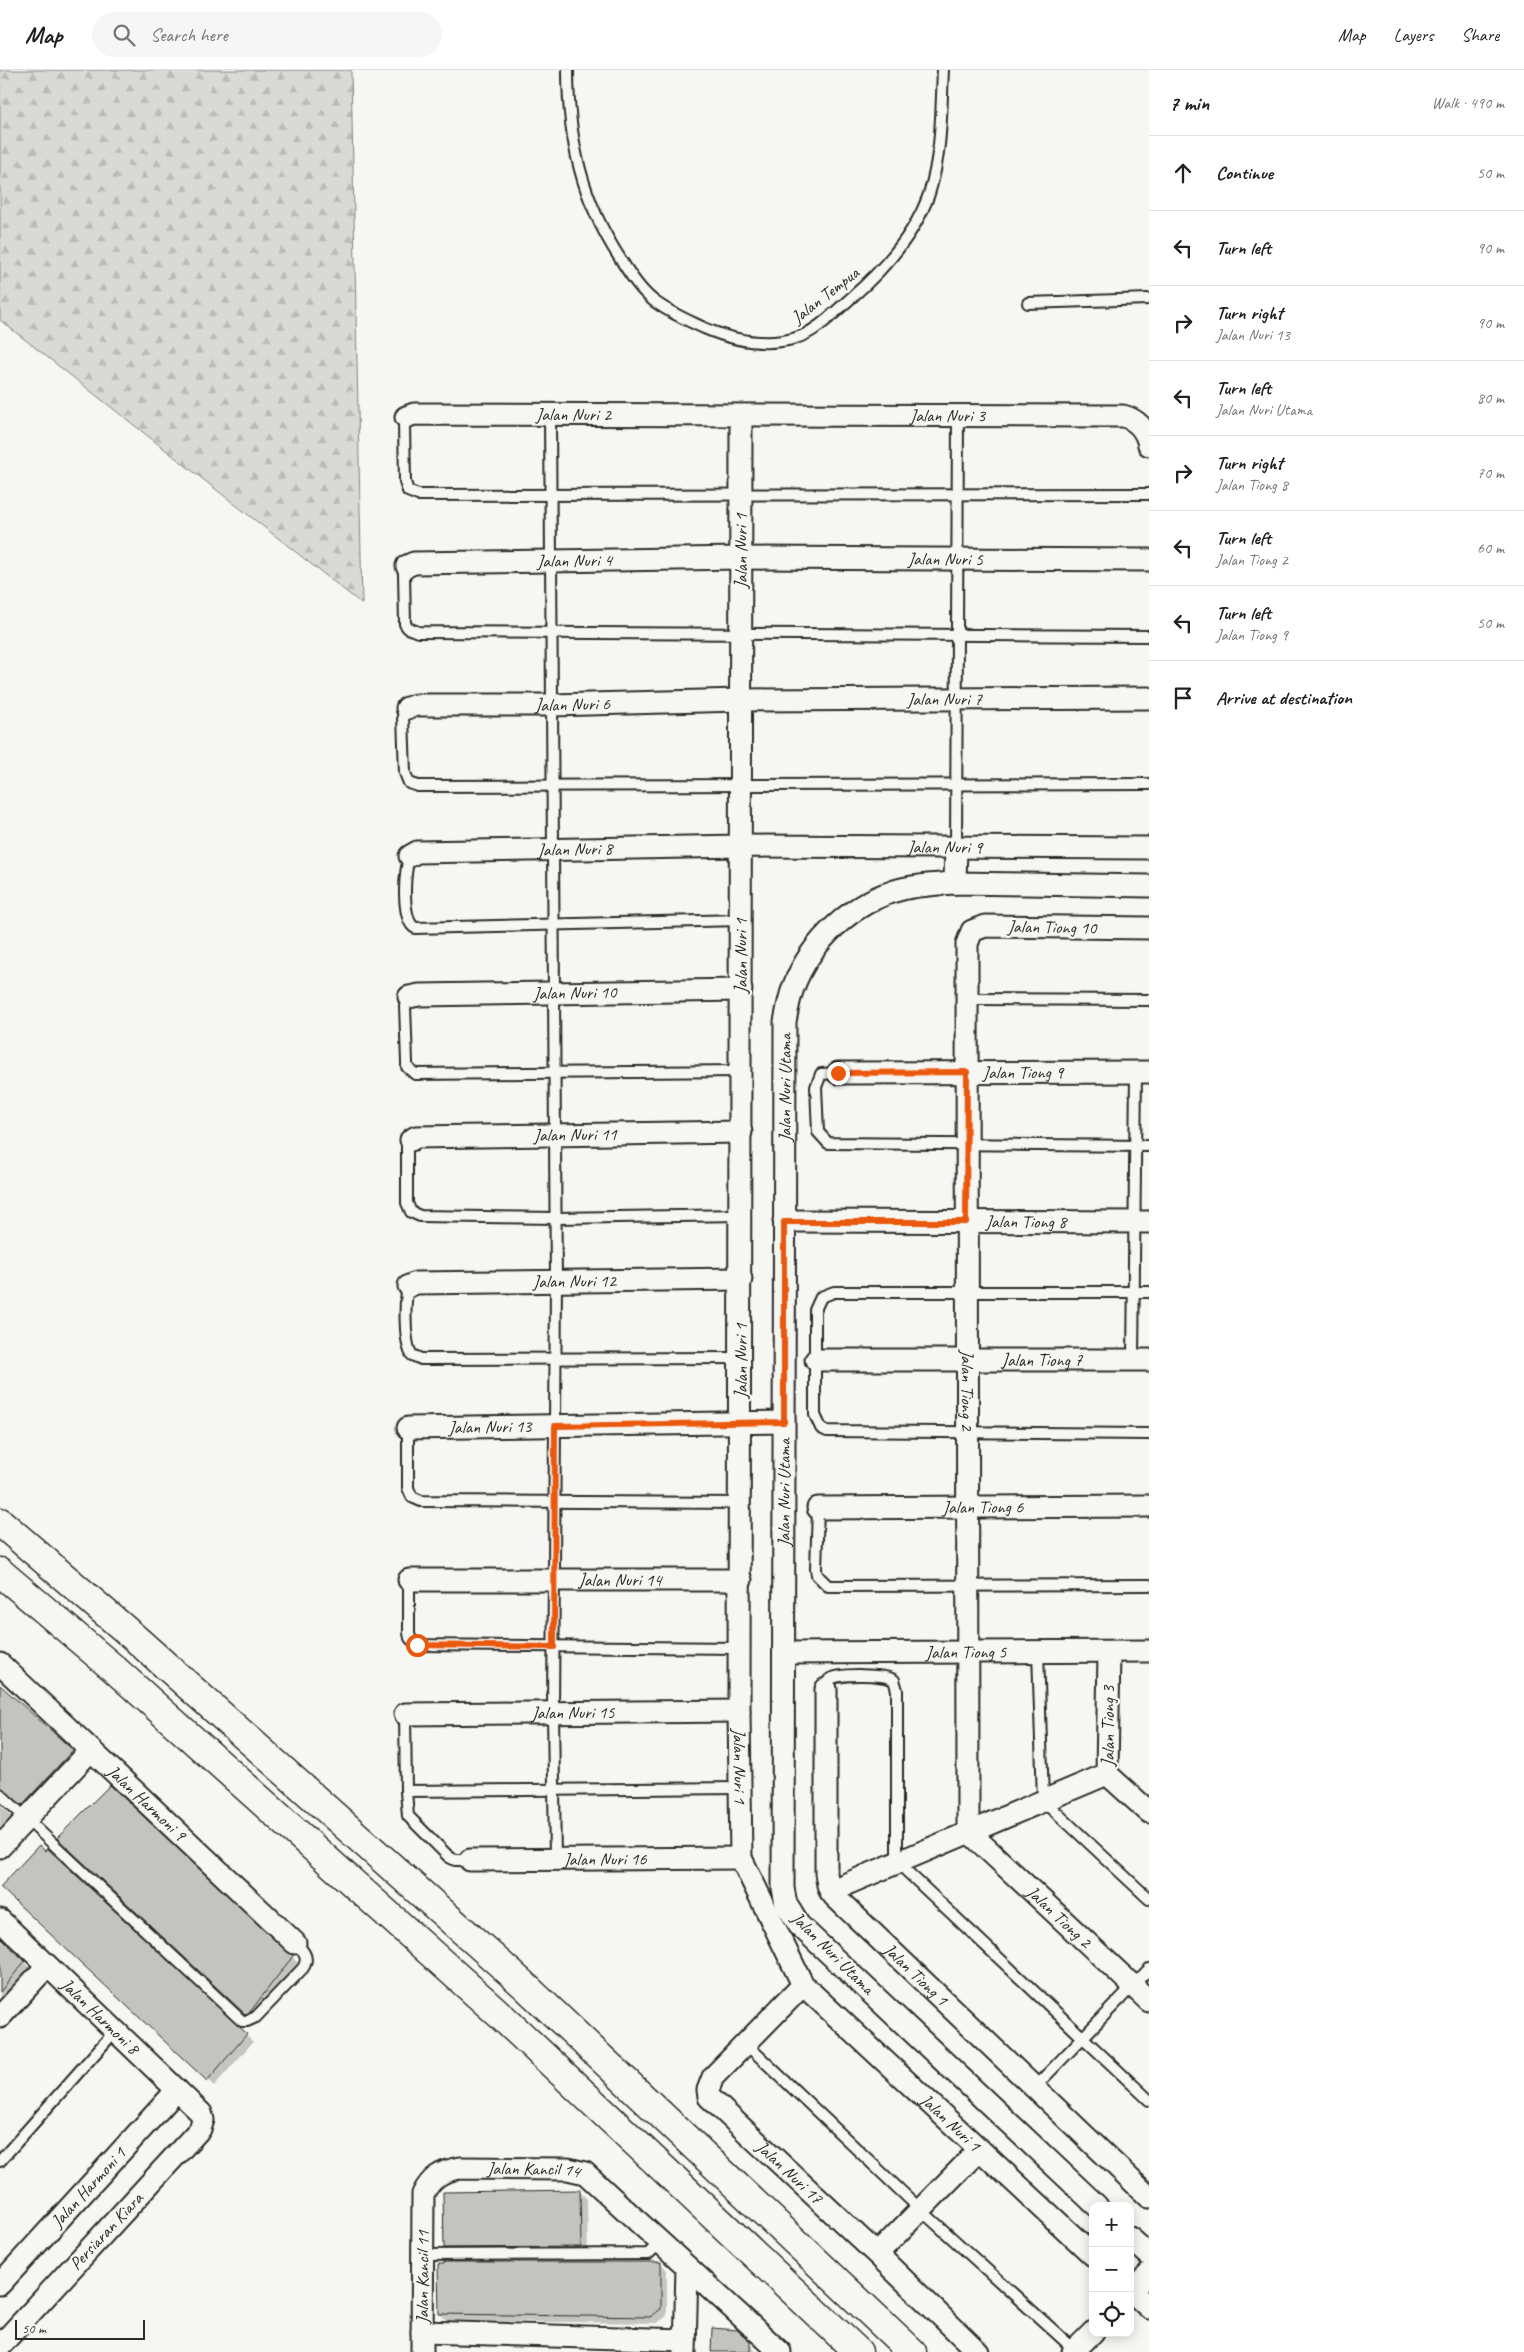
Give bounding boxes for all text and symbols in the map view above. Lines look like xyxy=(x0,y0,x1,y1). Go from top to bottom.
search box xyxy=(92,12,442,57)
text: Map xyxy=(25,20,62,50)
icon: search xyxy=(110,21,138,49)
text: Search here xyxy=(150,23,228,47)
text: Map xyxy=(1338,24,1366,46)
text: Layers xyxy=(1394,24,1433,46)
text: Share xyxy=(1461,24,1499,46)
text: 7 min xyxy=(1169,90,1209,116)
text: Walk · 490 m xyxy=(1432,93,1504,113)
icon: ahead xyxy=(1169,159,1197,187)
text: Continue xyxy=(1216,161,1273,185)
text: 50 m xyxy=(1477,163,1504,183)
icon: left xyxy=(1169,234,1197,262)
text: Turn left xyxy=(1216,236,1271,260)
text: 90 m xyxy=(1477,238,1504,258)
street label: Jalan Tempua xyxy=(786,261,865,329)
text: Turn right xyxy=(1216,301,1283,325)
icon: right xyxy=(1169,309,1197,337)
text: 90 m xyxy=(1477,313,1504,333)
text: Jalan Nuri 13 xyxy=(1216,325,1290,345)
text: Turn left xyxy=(1216,376,1271,400)
icon: left xyxy=(1169,384,1197,412)
text: 80 m xyxy=(1477,388,1504,408)
text: Jalan Nuri Utama xyxy=(1216,400,1312,420)
street label: Jalan Nuri 2 xyxy=(535,403,613,426)
street label: Jalan Nuri 3 xyxy=(909,404,987,427)
text: Turn right xyxy=(1216,451,1283,475)
icon: right xyxy=(1169,459,1197,487)
text: 70 m xyxy=(1477,463,1504,483)
text: Jalan Tiong 8 xyxy=(1216,475,1288,495)
street label: Jalan Nuri 1 xyxy=(730,513,752,590)
text: Turn left xyxy=(1216,526,1271,550)
icon: left xyxy=(1169,534,1197,562)
text: 60 m xyxy=(1477,538,1504,558)
street label: Jalan Nuri 5 xyxy=(907,548,984,570)
street label: Jalan Nuri 4 xyxy=(536,549,614,572)
text: Jalan Tiong 2 xyxy=(1216,550,1288,570)
text: Turn left xyxy=(1216,601,1271,625)
icon: left xyxy=(1169,609,1197,637)
text: 50 m xyxy=(1477,613,1504,633)
text: Jalan Tiong 9 xyxy=(1216,625,1288,645)
icon: arrive xyxy=(1169,684,1197,712)
text: Arrive at destination xyxy=(1216,686,1352,710)
street label: Jalan Nuri 7 xyxy=(906,688,983,710)
street label: Jalan Nuri 6 xyxy=(534,692,611,716)
street label: Jalan Nuri 9 xyxy=(906,836,984,858)
street label: Jalan Nuri 8 xyxy=(536,837,615,861)
street label: Jalan Tiong 10 xyxy=(1006,915,1099,939)
street label: Jalan Nuri 1 xyxy=(730,918,752,995)
street label: Jalan Nuri 10 xyxy=(532,981,618,1004)
street label: Jalan Nuri Utama xyxy=(774,1032,796,1143)
street label: Jalan Tiong 9 xyxy=(982,1061,1065,1084)
route end xyxy=(827,1062,850,1085)
street label: Jalan Nuri 11 xyxy=(532,1123,618,1146)
street label: Jalan Tiong 8 xyxy=(985,1211,1068,1233)
street label: Jalan Nuri 12 xyxy=(532,1270,618,1293)
street label: Jalan Nuri 1 xyxy=(730,1323,752,1400)
street label: Jalan Tiong 2 xyxy=(956,1349,979,1432)
street label: Jalan Tiong 7 xyxy=(1001,1349,1083,1371)
street label: Jalan Nuri 13 xyxy=(447,1415,534,1438)
street label: Jalan Nuri Utama xyxy=(773,1437,795,1548)
street label: Jalan Tiong 6 xyxy=(941,1496,1024,1518)
street label: Jalan Nuri 14 xyxy=(577,1569,664,1591)
route start xyxy=(406,1634,429,1657)
street label: Jalan Tiong 5 xyxy=(924,1641,1007,1663)
street label: Jalan Tiong 3 xyxy=(1097,1684,1119,1767)
street label: Jalan Nuri 15 xyxy=(530,1701,616,1724)
street label: Jalan Nuri 1 xyxy=(728,1727,751,1805)
street label: Jalan Harmoni 9 xyxy=(102,1760,192,1847)
street label: Jalan Nuri 16 xyxy=(562,1848,648,1870)
street label: Jalan Tiong 2 xyxy=(1021,1880,1098,1954)
street label: Jalan Nuri Utama xyxy=(786,1906,880,2000)
street label: Jalan Tiong 1 xyxy=(878,1938,953,2011)
street label: Jalan Harmoni 8 xyxy=(56,1973,146,2060)
street label: Jalan Nuri 1 xyxy=(915,2088,986,2157)
street label: Jalan Nuri 17 xyxy=(751,2135,828,2209)
street label: Jalan Harmoni 1 xyxy=(46,2142,131,2233)
street label: Jalan Kancil 14 xyxy=(486,2157,584,2183)
street label: Persiaran Kiara xyxy=(65,2187,148,2274)
map controls xyxy=(1089,2202,1134,2337)
button: + xyxy=(1089,2202,1134,2247)
street label: Jalan Kancil 11 xyxy=(411,2229,434,2325)
button: − xyxy=(1089,2247,1134,2292)
button: locate xyxy=(1089,2292,1134,2337)
scale bar xyxy=(15,2317,145,2340)
text: 50 m xyxy=(22,2320,46,2337)

